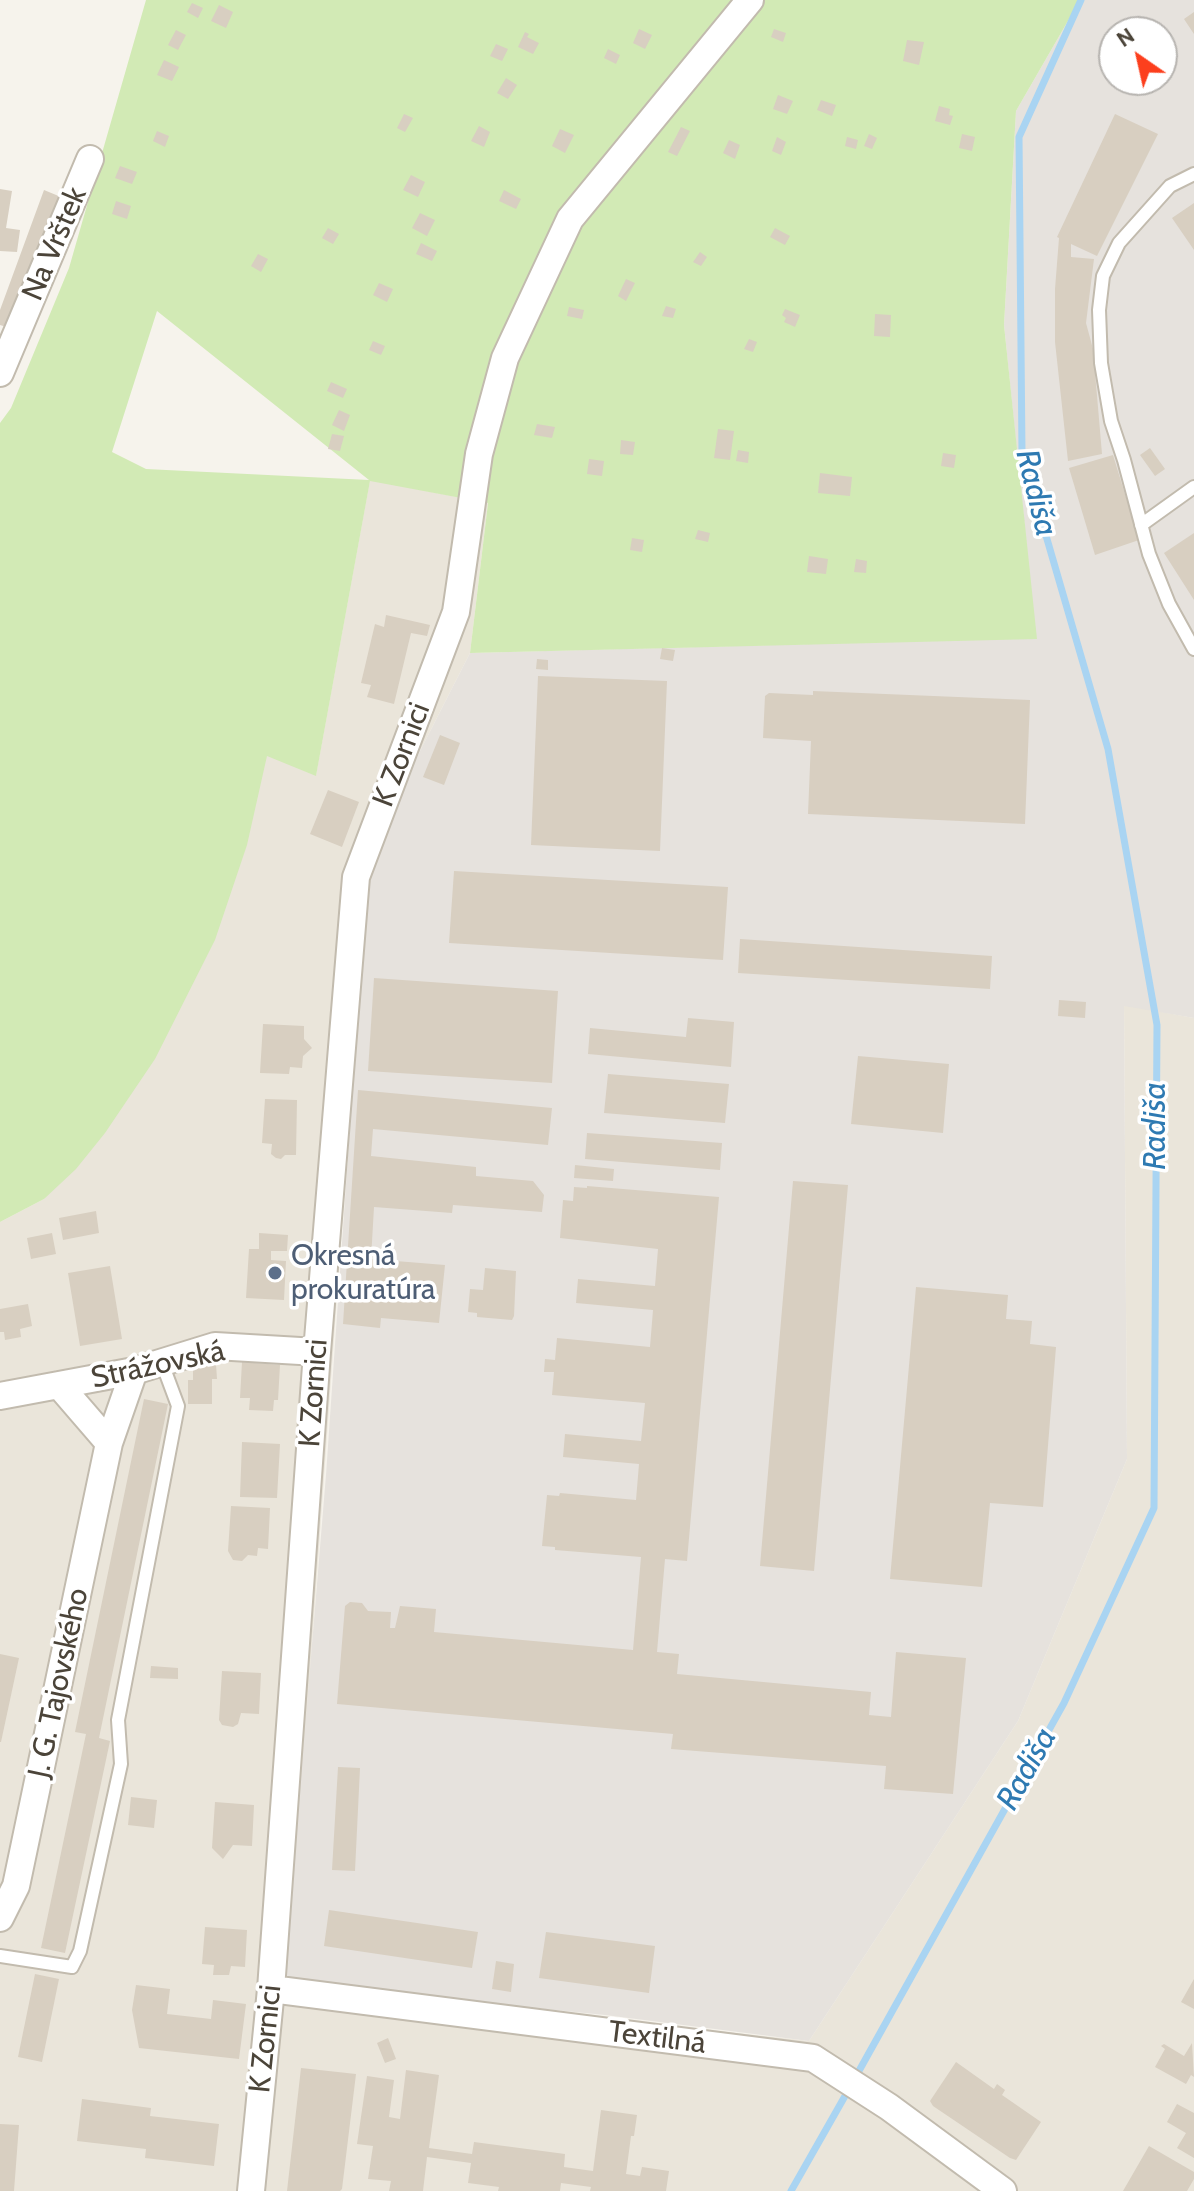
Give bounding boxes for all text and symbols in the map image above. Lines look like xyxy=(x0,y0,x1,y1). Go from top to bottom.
north arrow xyxy=(1098,16,1178,96)
text: N xyxy=(1111,22,1139,53)
street label: Na Vrštek xyxy=(15,182,95,306)
water label: Radiša xyxy=(1007,446,1065,540)
street label: K Zornici xyxy=(366,698,438,812)
water label: Radiša xyxy=(1137,1082,1175,1170)
place label: Okresná prokuratúra xyxy=(291,1238,435,1308)
marker: Okresná prokuratúra xyxy=(266,1264,284,1282)
street label: Strážovská xyxy=(88,1333,228,1397)
street label: K Zornici xyxy=(292,1338,336,1448)
street label: J. G. Tajovského xyxy=(21,1585,97,1781)
water label: Radiša xyxy=(989,1721,1065,1817)
street label: K Zornici xyxy=(242,1983,290,2095)
street label: Textilná xyxy=(606,2014,708,2062)

